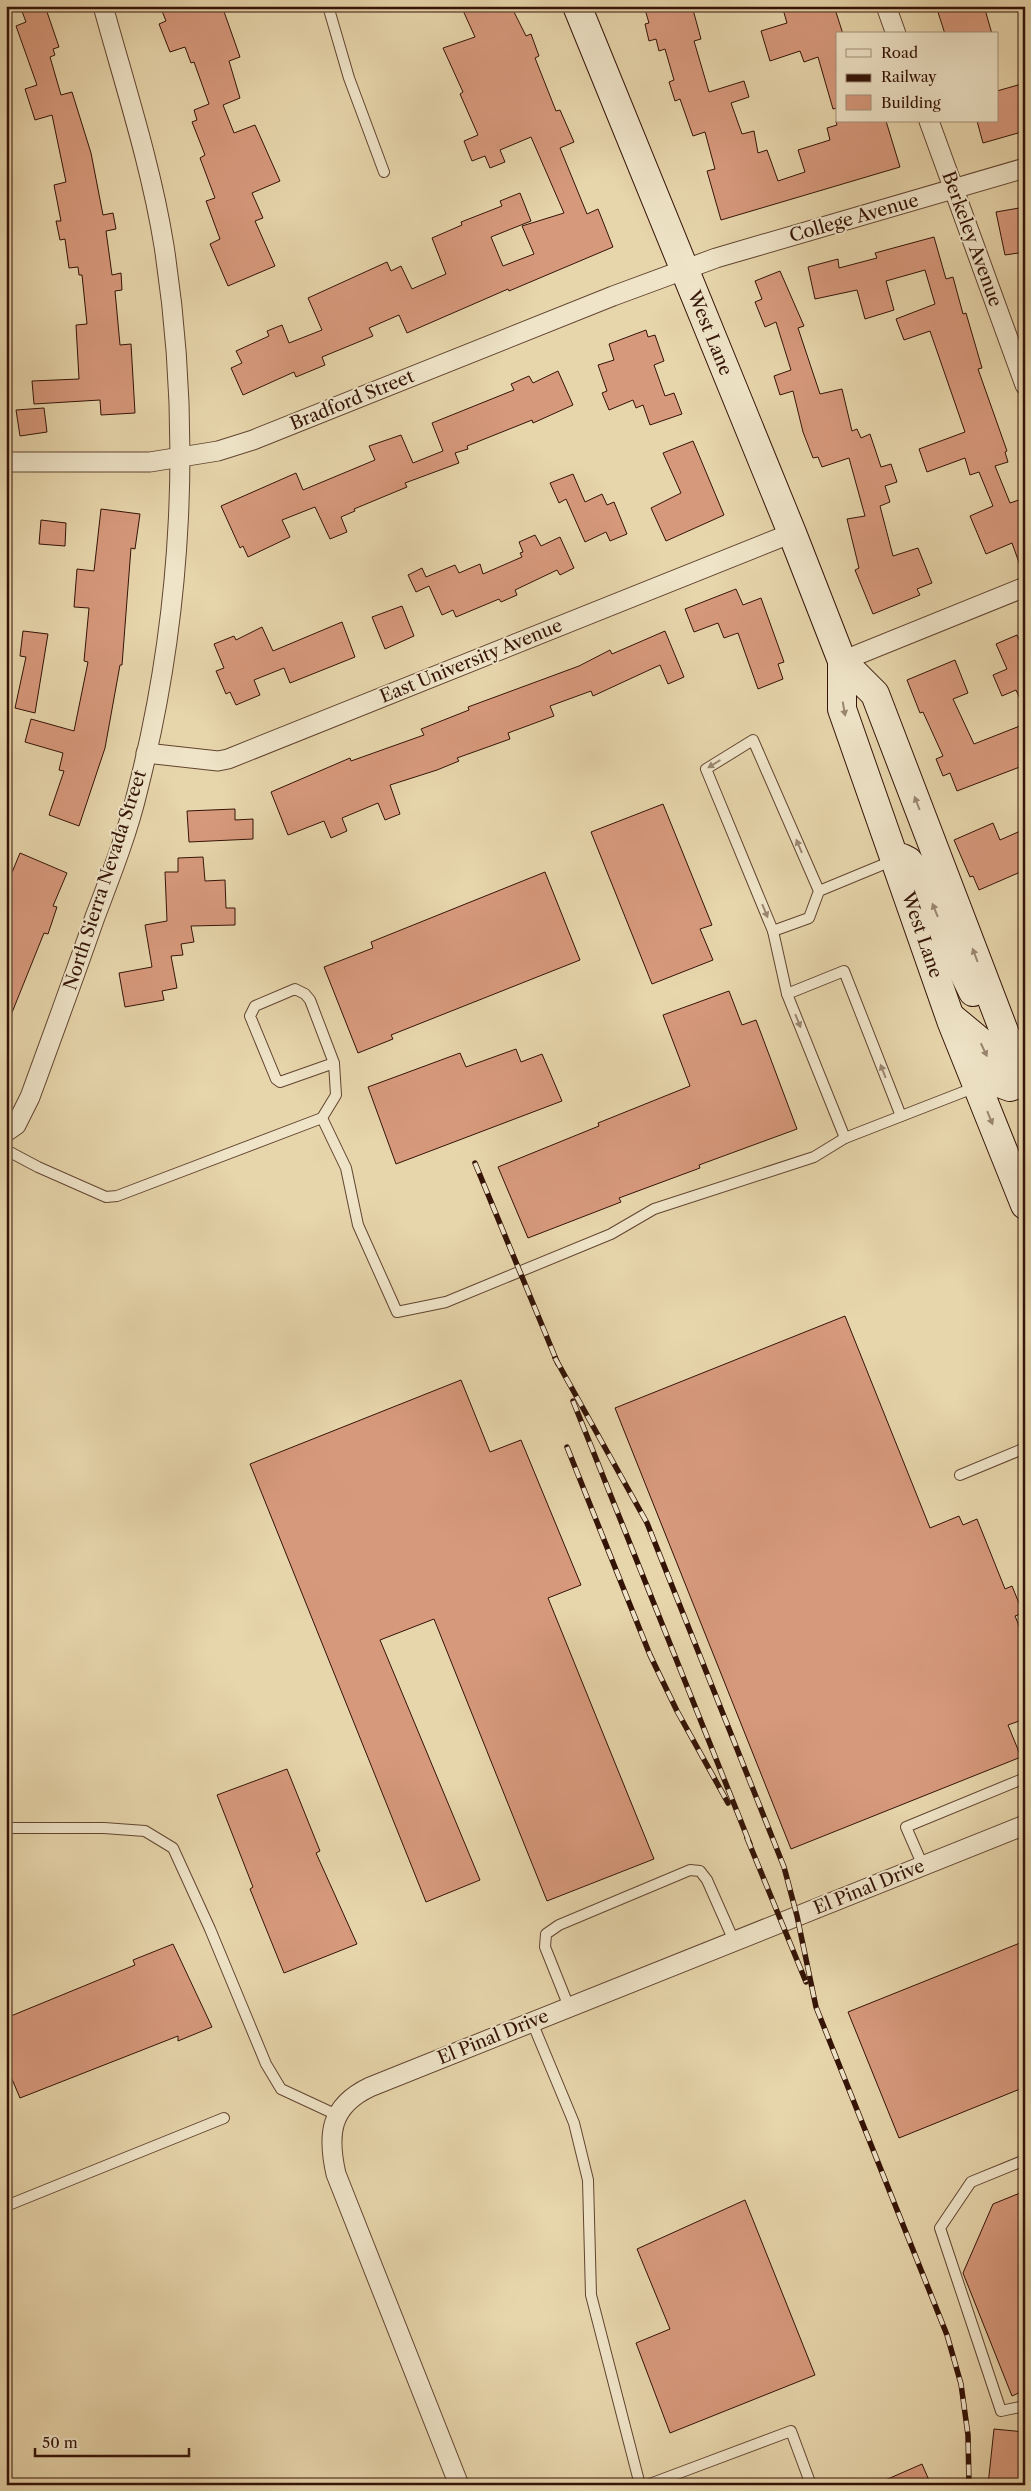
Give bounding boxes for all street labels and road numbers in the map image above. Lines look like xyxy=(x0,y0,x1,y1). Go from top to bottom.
street label: Berkeley Avenue xyxy=(937,168,1007,310)
street label: College Avenue xyxy=(787,189,921,247)
street label: West Lane xyxy=(683,286,737,379)
street label: Bradford Street xyxy=(287,365,418,435)
street label: East University Avenue xyxy=(377,614,565,708)
street label: North Sierra Nevada Street xyxy=(59,767,151,993)
street label: West Lane xyxy=(897,888,947,981)
street label: El Pinal Drive xyxy=(810,1855,928,1919)
street label: El Pinal Drive xyxy=(434,2005,552,2069)

